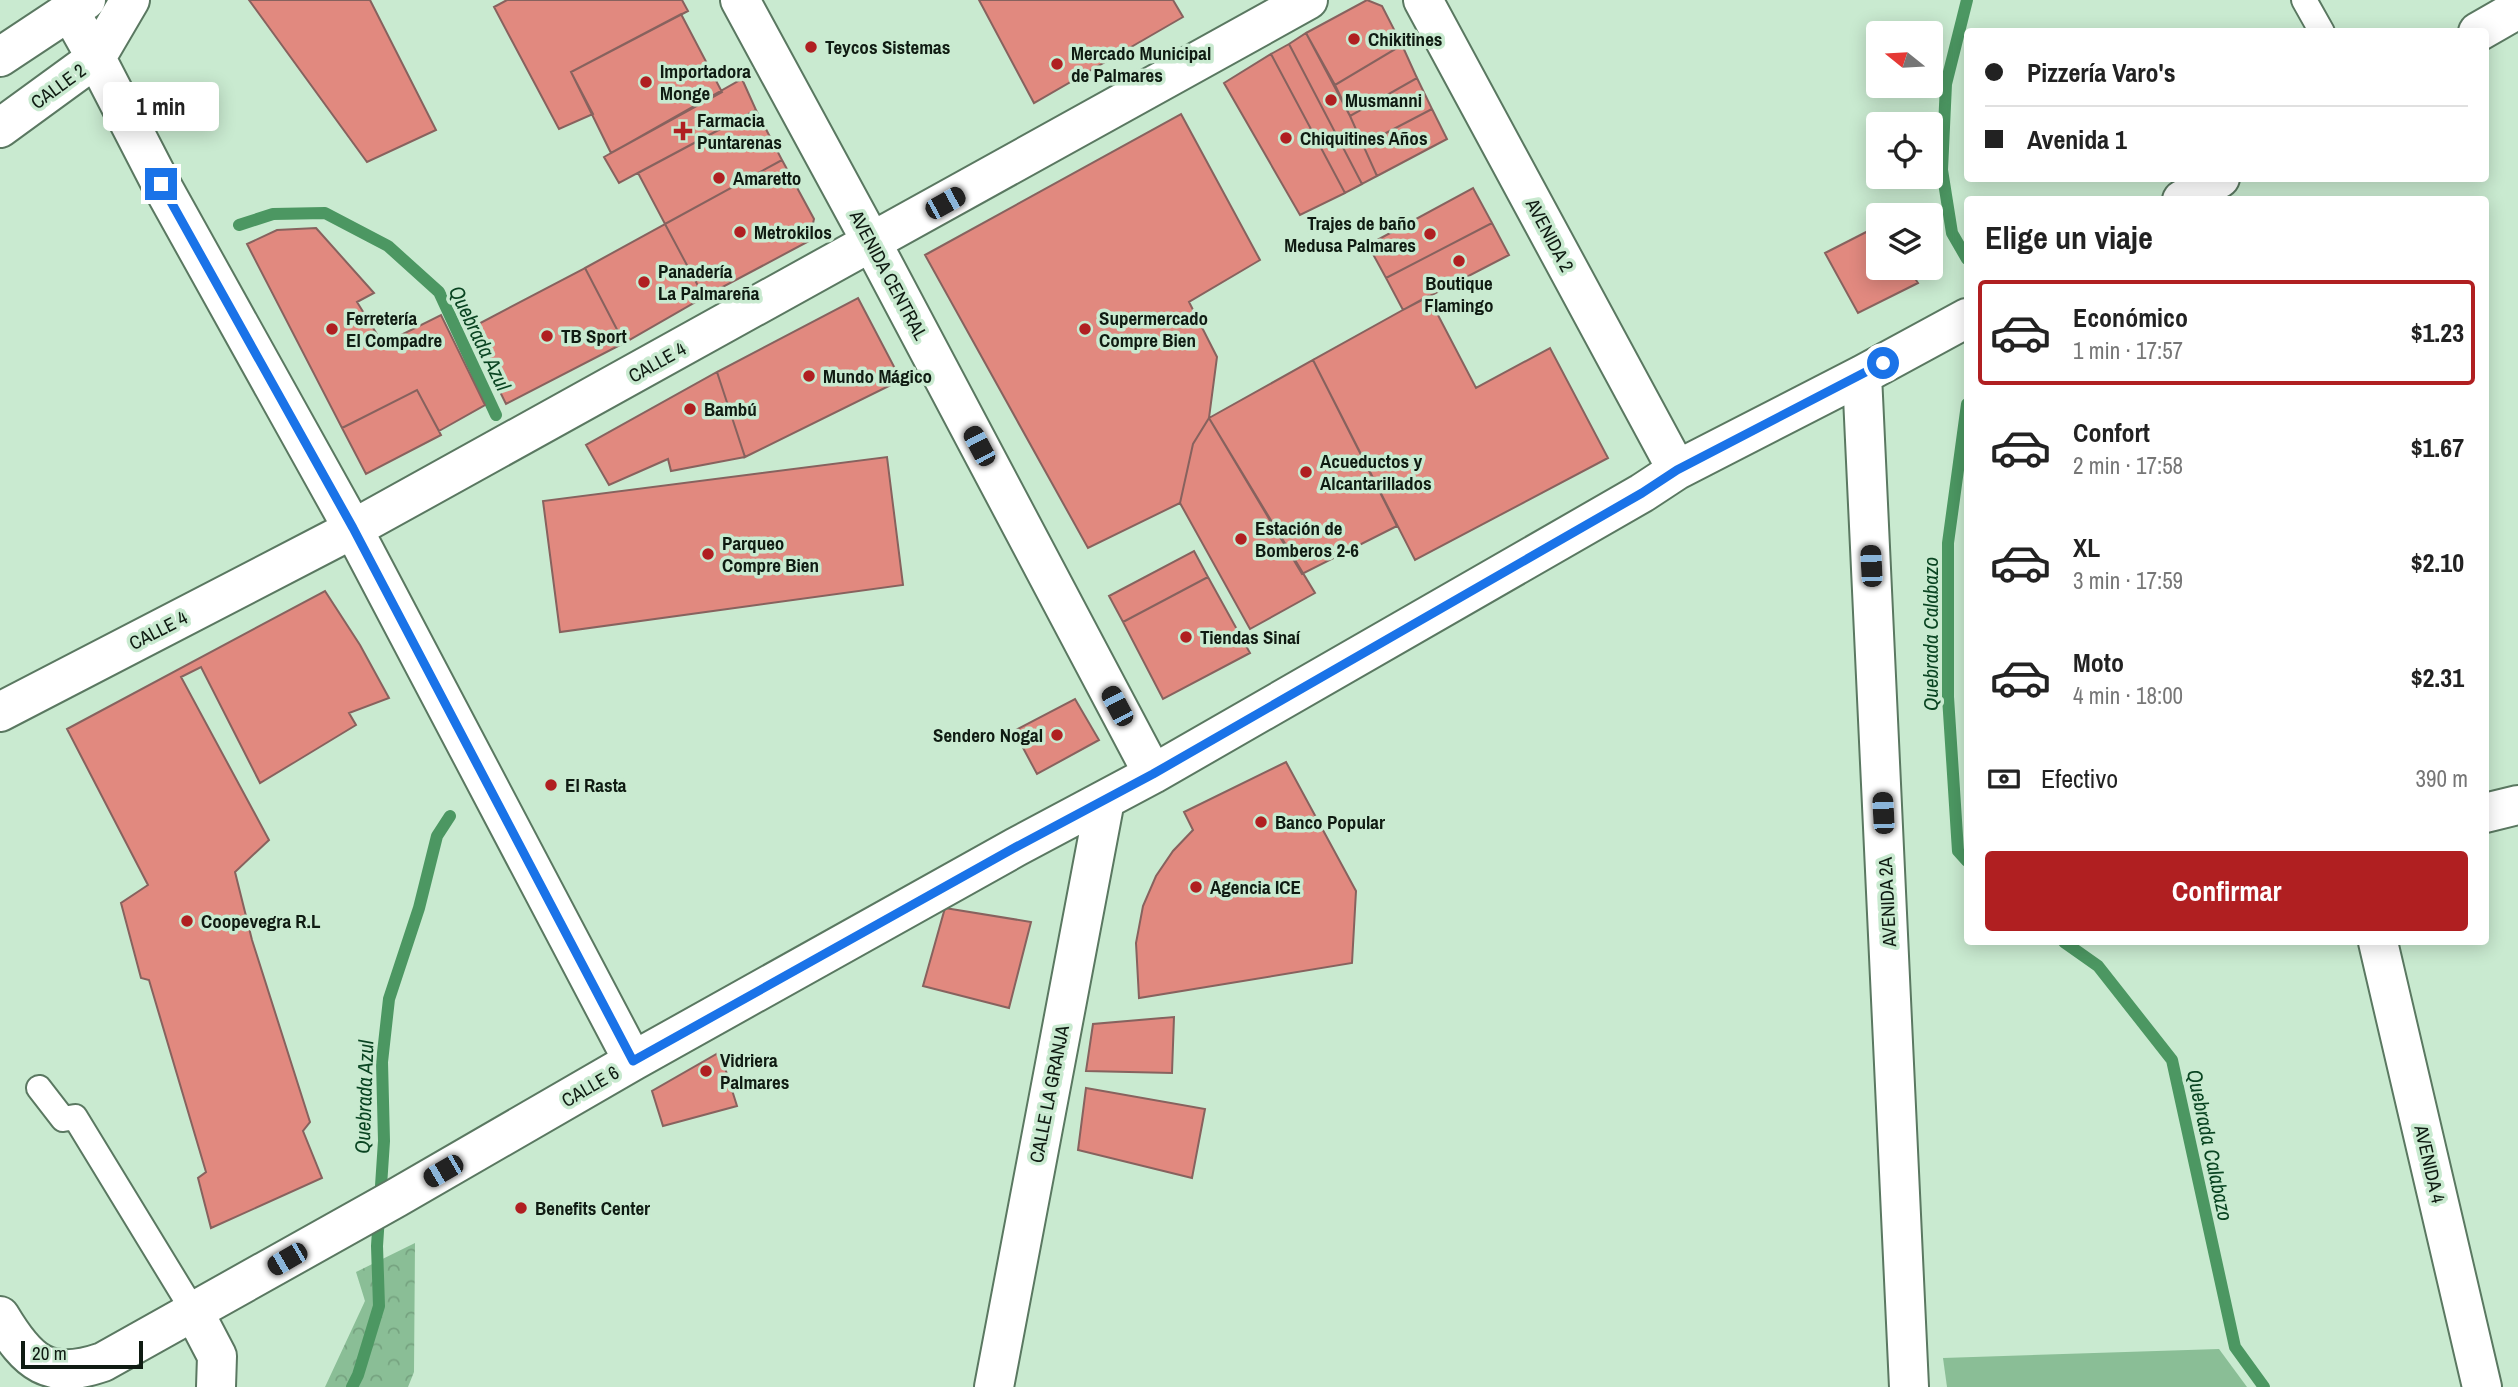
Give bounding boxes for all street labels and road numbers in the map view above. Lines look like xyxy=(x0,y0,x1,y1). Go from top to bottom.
street label: CALLE 2 xyxy=(25,57,91,115)
street label: AVENIDA 2 xyxy=(1519,193,1580,276)
street label: AVENIDA CENTRAL xyxy=(843,205,934,345)
street label: CALLE 4 xyxy=(623,335,691,388)
street label: CALLE 4 xyxy=(124,604,192,656)
street label: AVENIDA 2A xyxy=(1872,856,1902,949)
street label: CALLE LA GRANJA xyxy=(1023,1023,1075,1165)
street label: CALLE 6 xyxy=(556,1059,624,1113)
street label: AVENIDA 4 xyxy=(2408,1121,2452,1206)

